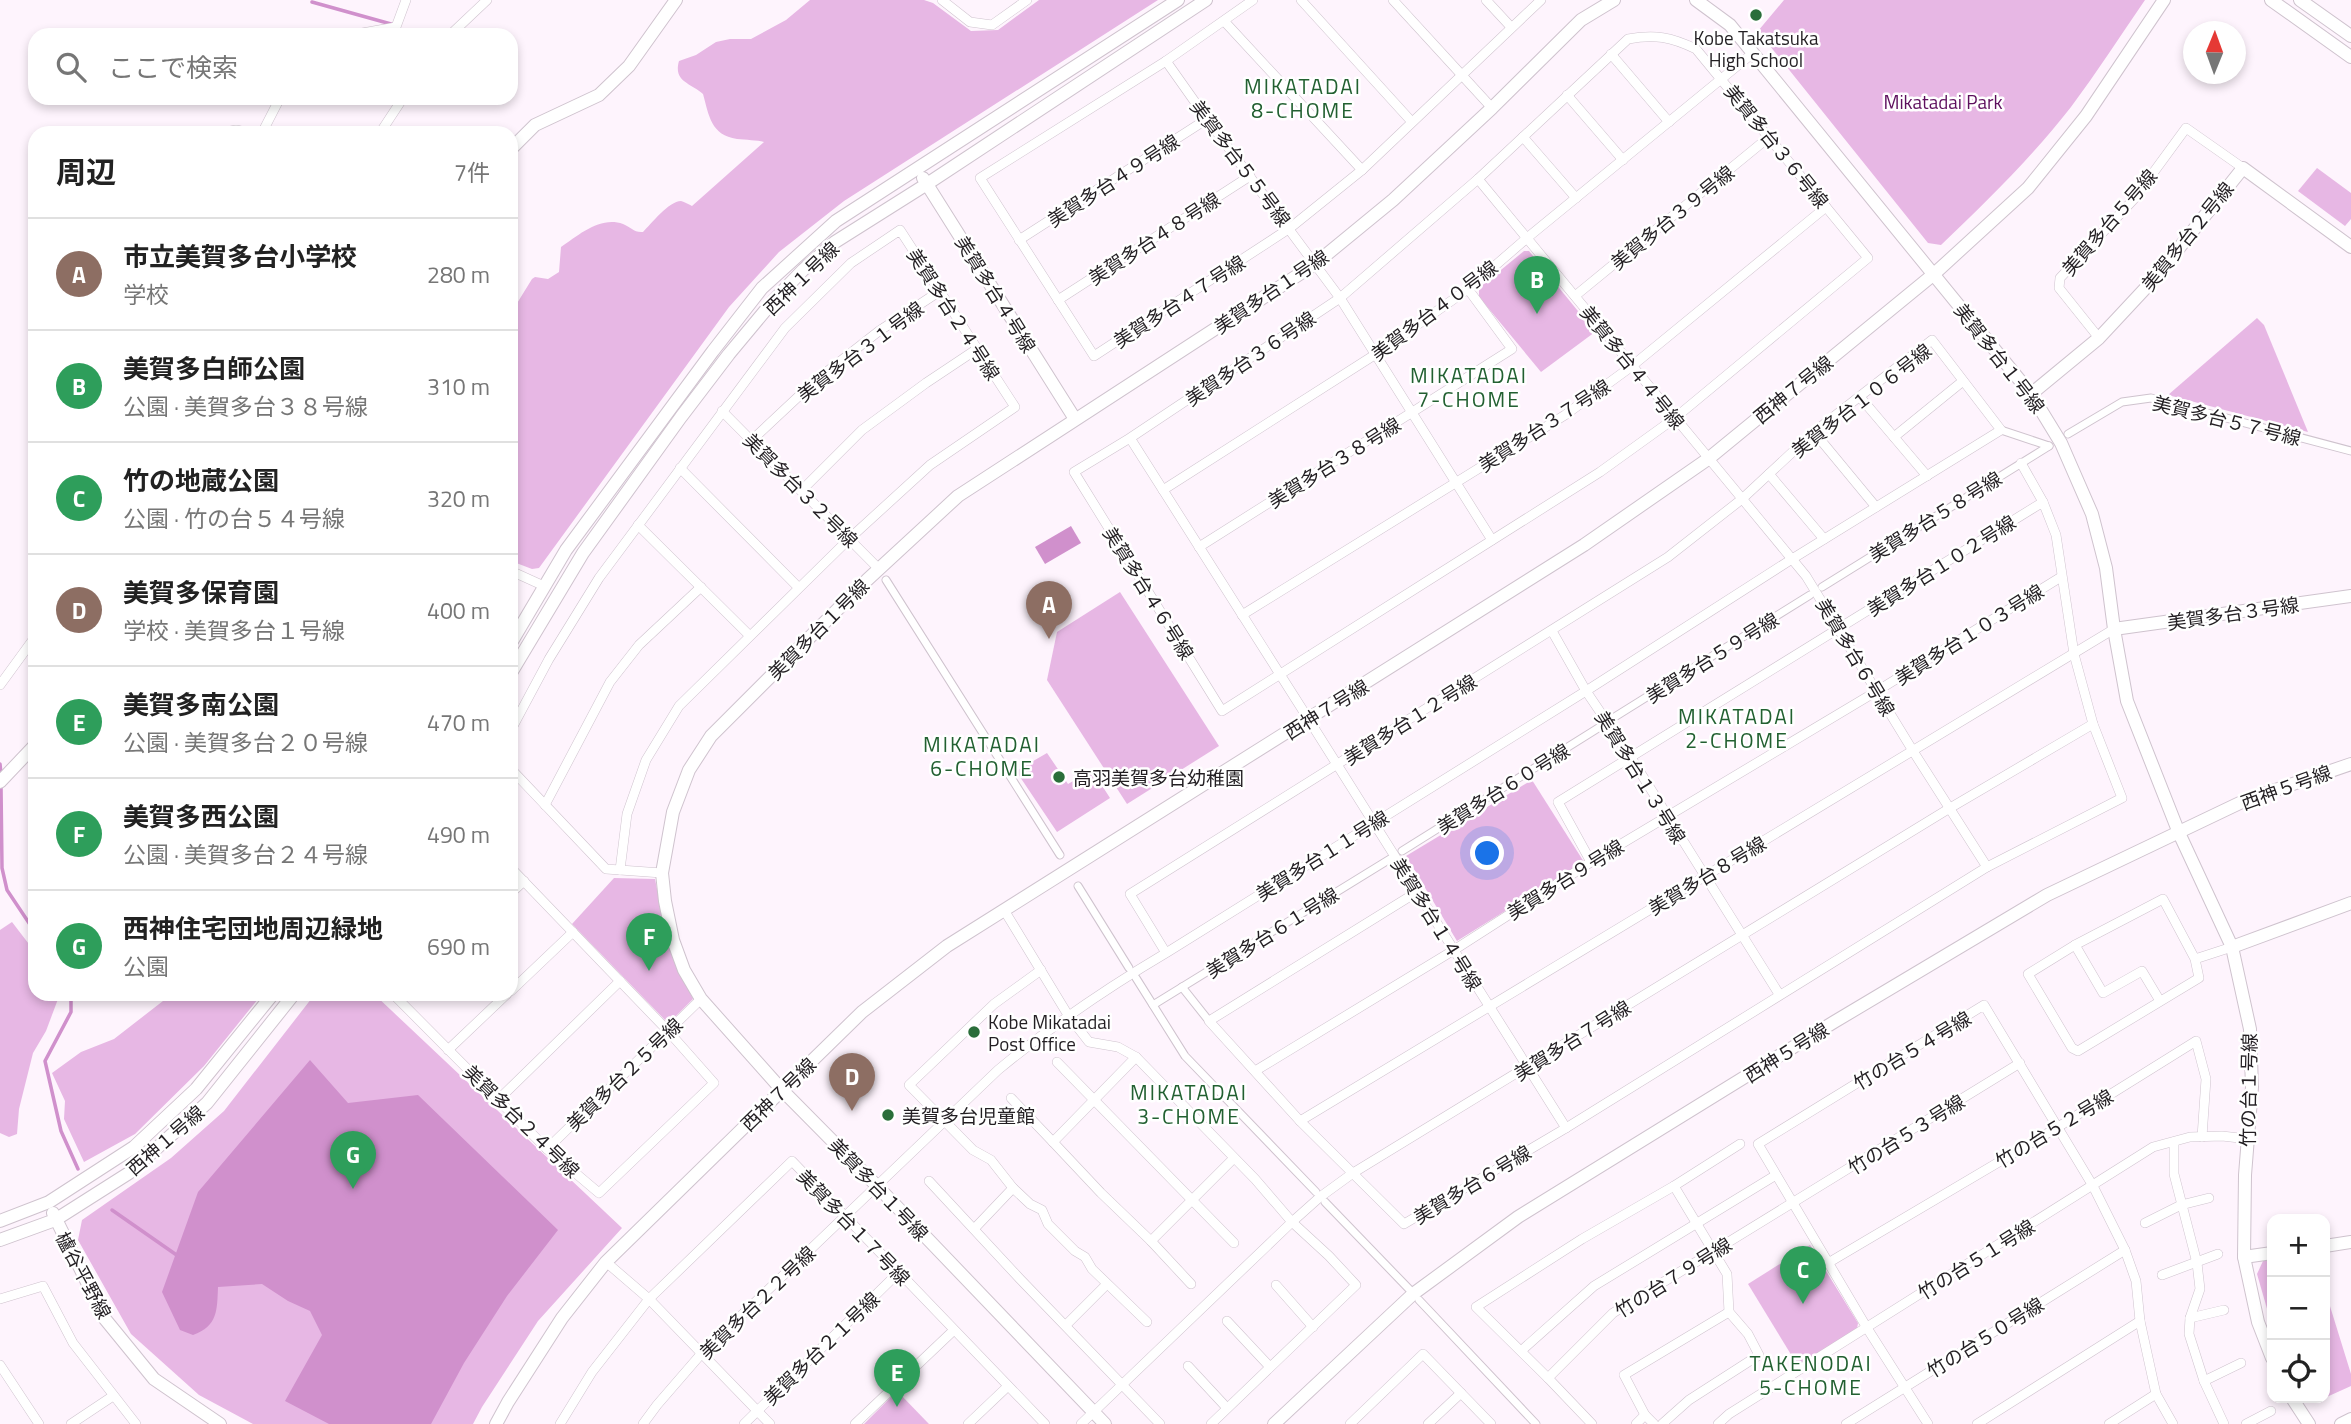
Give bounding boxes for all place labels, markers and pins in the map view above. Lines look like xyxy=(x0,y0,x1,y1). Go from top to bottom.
marker: Kobe Takatsuka High School xyxy=(1748,7,1764,23)
place label: Kobe Takatsuka High School xyxy=(1694,23,1819,74)
pin: B xyxy=(1514,256,1560,314)
pin: A xyxy=(1026,581,1072,639)
place label: 高羽美賀多台幼稚園 xyxy=(1073,763,1244,792)
marker: 高羽美賀多台幼稚園 xyxy=(1051,769,1067,785)
pin: F xyxy=(626,913,672,971)
place label: Kobe Mikatadai Post Office xyxy=(988,1007,1111,1058)
marker: Kobe Mikatadai Post Office xyxy=(966,1024,982,1040)
pin: D xyxy=(829,1053,875,1111)
place label: 美賀多台児童館 xyxy=(902,1101,1035,1130)
marker: 美賀多台児童館 xyxy=(880,1107,896,1123)
pin: G xyxy=(330,1131,376,1189)
pin: C xyxy=(1780,1246,1826,1304)
pin: E xyxy=(874,1349,920,1407)

